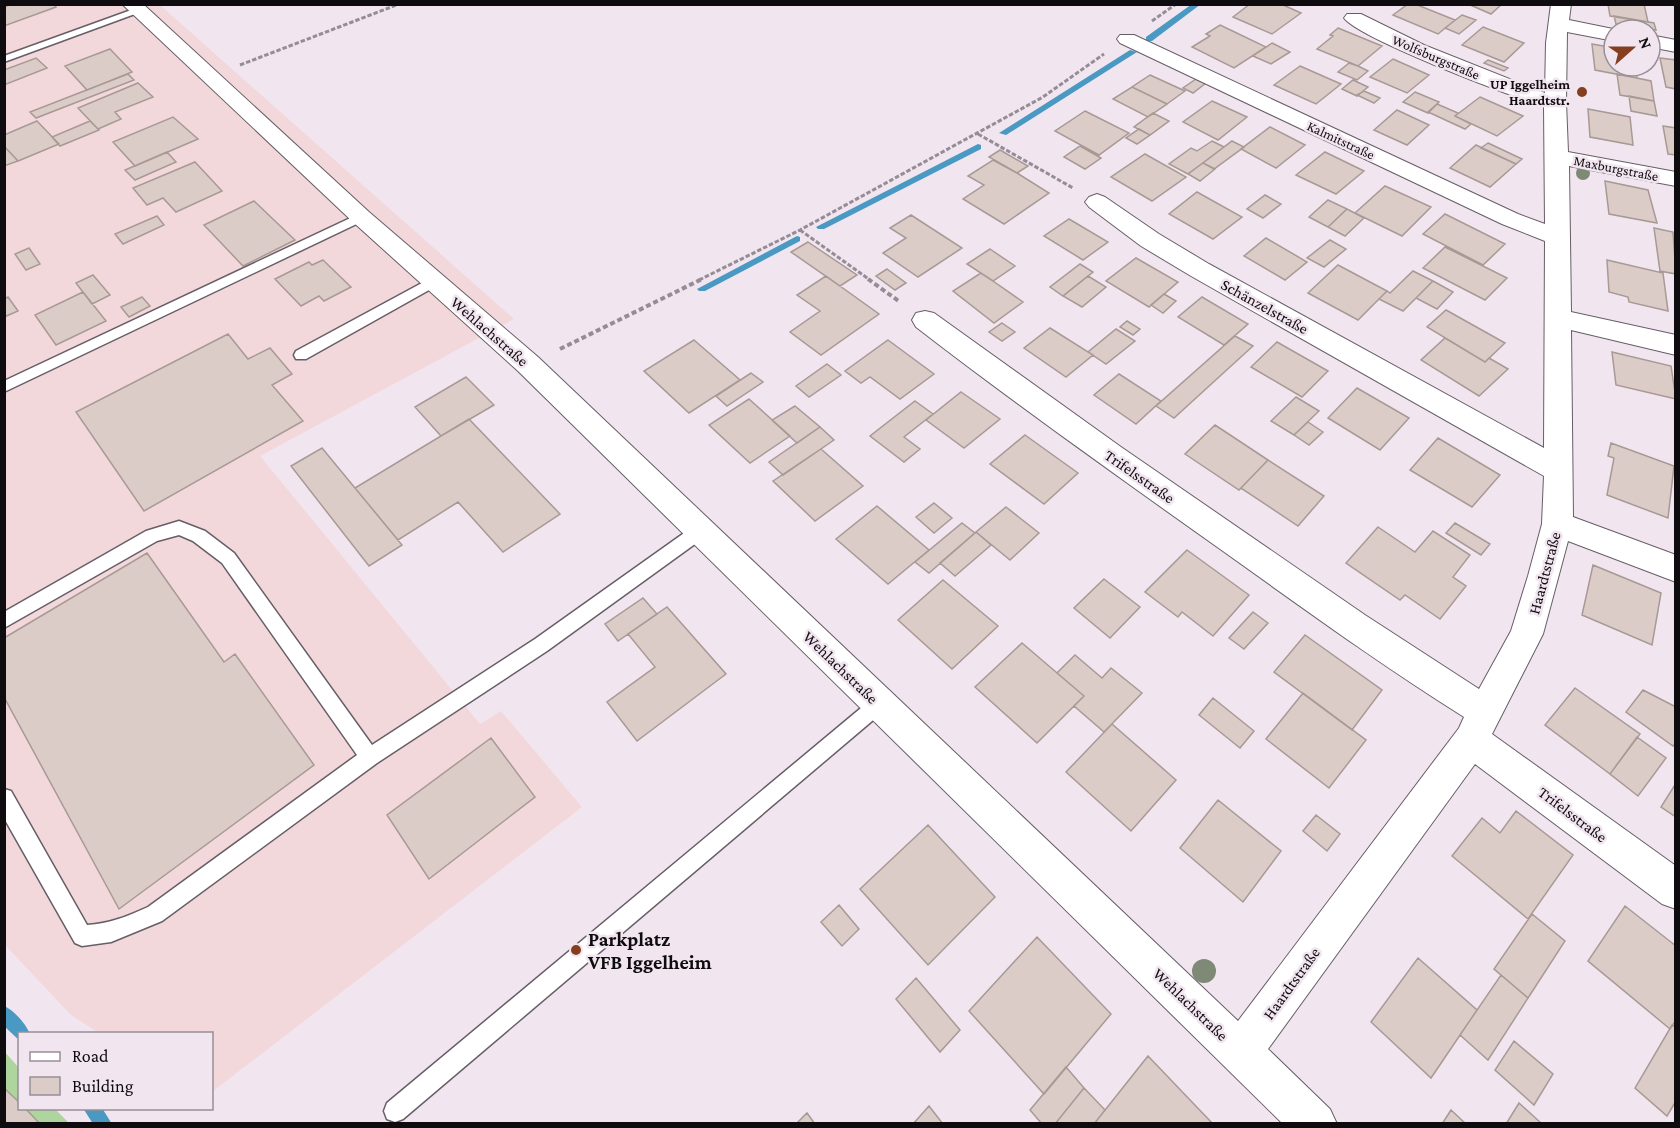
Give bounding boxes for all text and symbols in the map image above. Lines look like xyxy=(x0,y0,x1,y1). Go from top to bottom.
north arrow xyxy=(1602,18,1662,78)
street label: Wolfsburgstraße xyxy=(1390,31,1482,83)
text: N xyxy=(1636,35,1655,51)
place label: UP Iggelheim Haardtstr. xyxy=(1490,76,1570,108)
marker: UP Iggelheim Haardtstr. xyxy=(1575,85,1589,99)
street label: Kalmitstraße xyxy=(1305,117,1377,163)
street label: Maxburgstraße xyxy=(1572,152,1660,184)
street label: Schänzelstraße xyxy=(1218,276,1311,337)
street label: Wehlachstraße xyxy=(448,293,532,370)
street label: Trifelsstraße xyxy=(1102,446,1178,507)
street label: Haardtstraße xyxy=(1525,530,1564,616)
street label: Wehlachstraße xyxy=(800,628,881,707)
street label: Trifelsstraße xyxy=(1535,783,1610,846)
place label: Parkplatz VFB Iggelheim xyxy=(587,928,712,973)
marker: Parkplatz VFB Iggelheim xyxy=(569,943,583,957)
street label: Haardtstraße xyxy=(1260,944,1323,1022)
street label: Wehlachstraße xyxy=(1150,965,1231,1044)
legend xyxy=(18,1032,213,1110)
text: Road xyxy=(72,1046,109,1066)
text: Building xyxy=(72,1076,134,1096)

